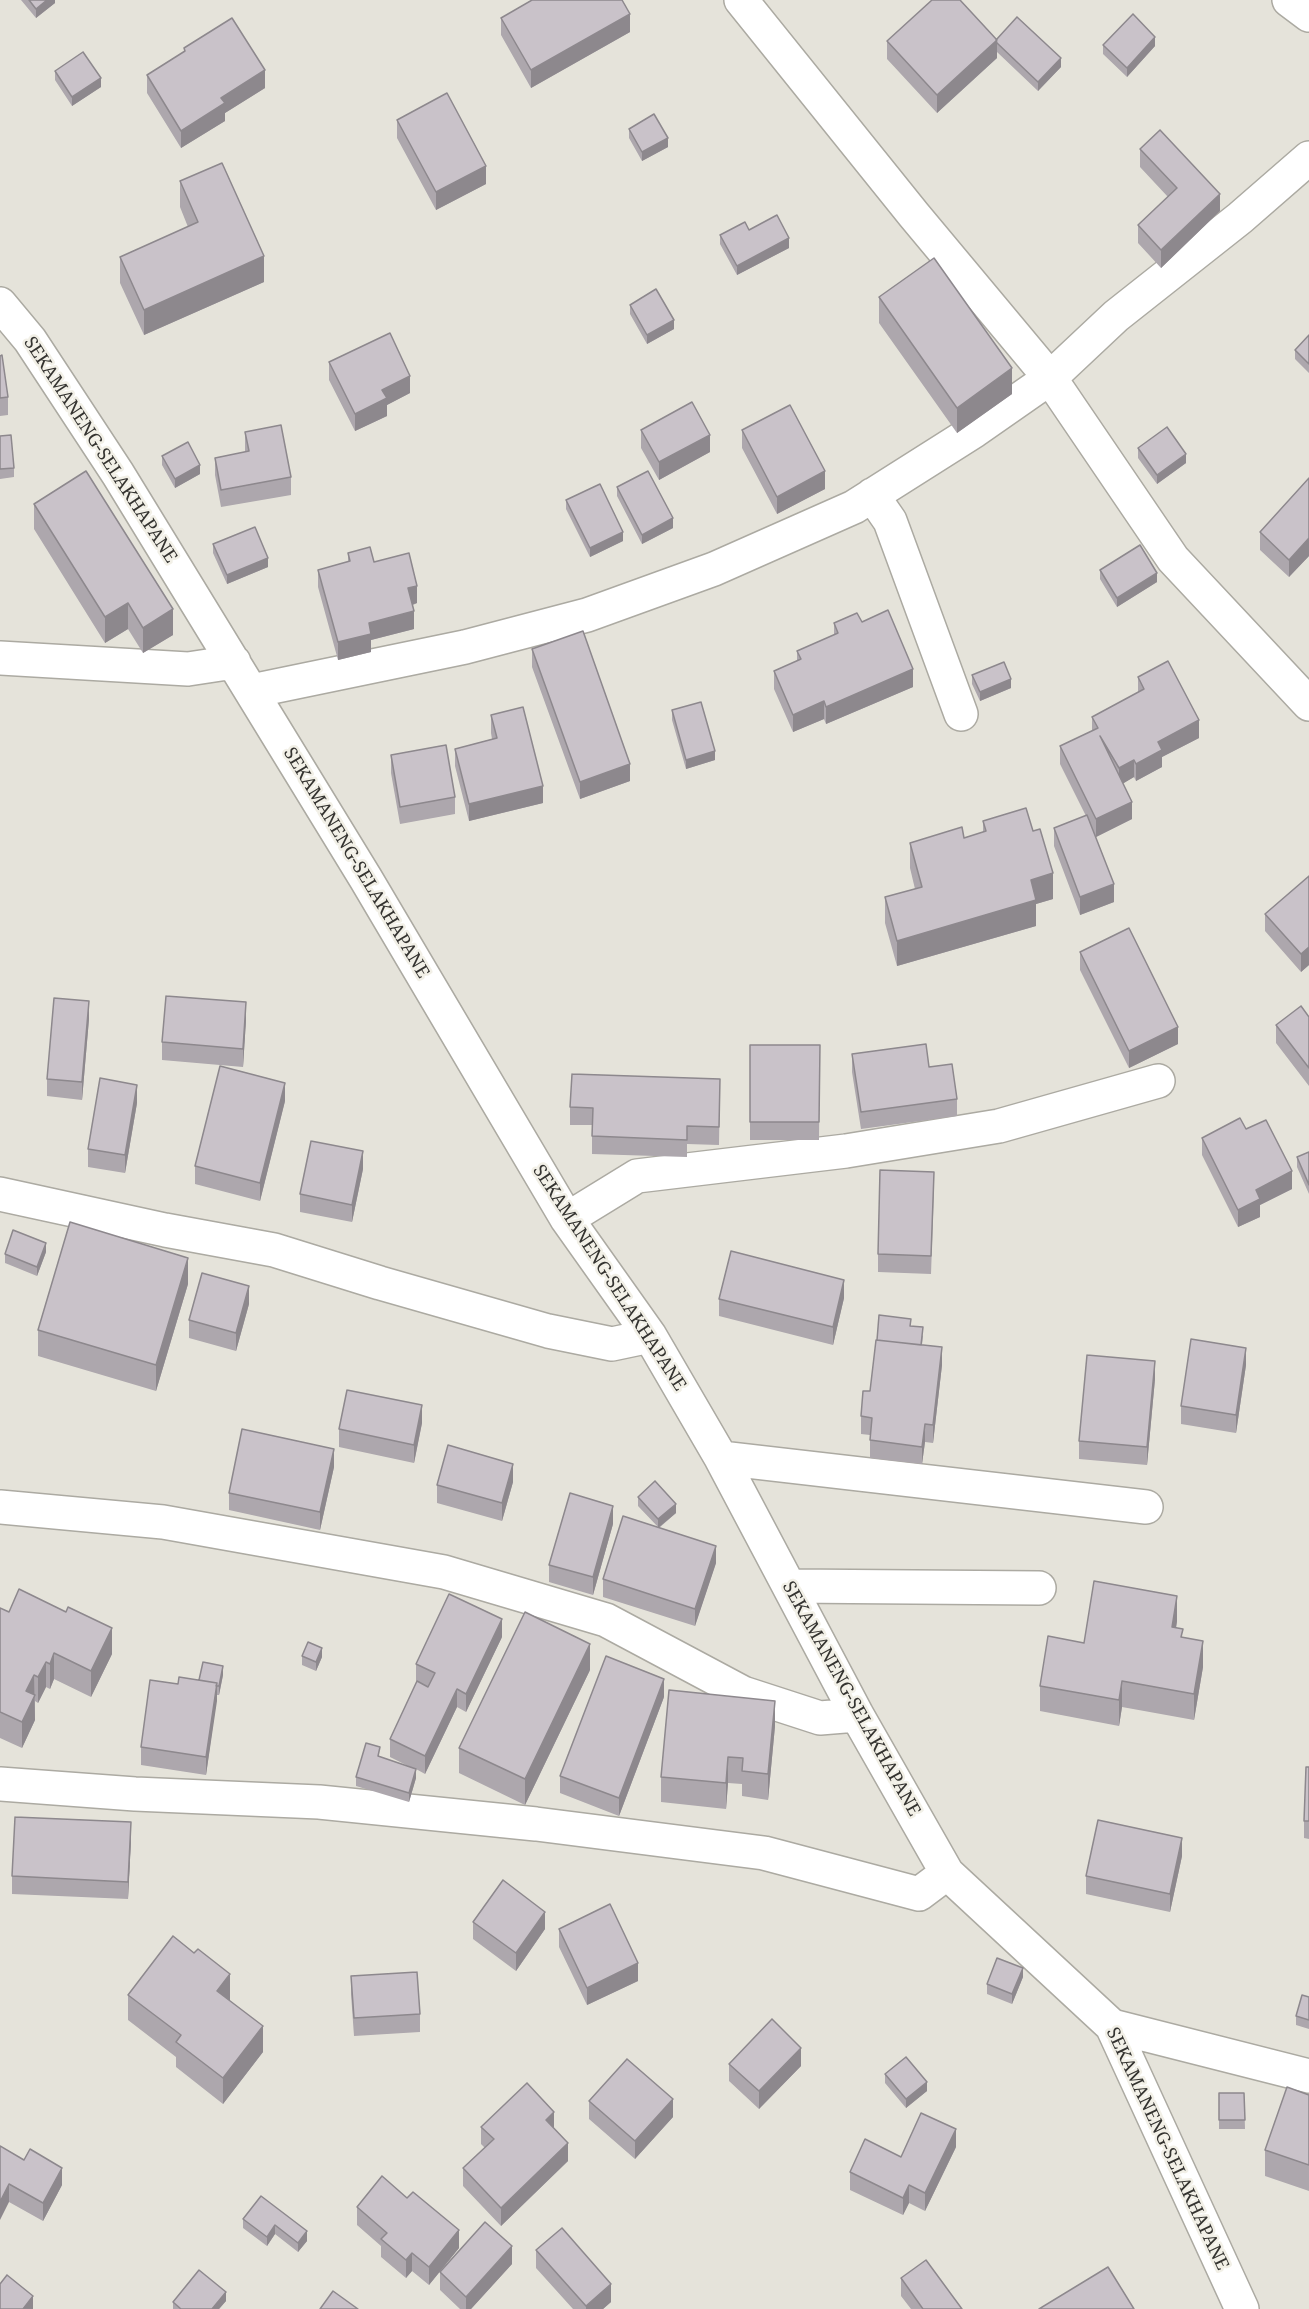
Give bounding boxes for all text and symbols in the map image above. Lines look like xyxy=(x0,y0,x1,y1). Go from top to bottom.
street label: SEKAMANENG-SELAKHAPANE xyxy=(19,333,181,567)
street label: SEKAMANENG-SELAKHAPANE xyxy=(278,744,434,982)
street label: SEKAMANENG-SELAKHAPANE xyxy=(528,1161,690,1395)
street label: SEKAMANENG-SELAKHAPANE xyxy=(777,1578,925,1820)
street label: SEKAMANENG-SELAKHAPANE xyxy=(1101,2024,1233,2274)

